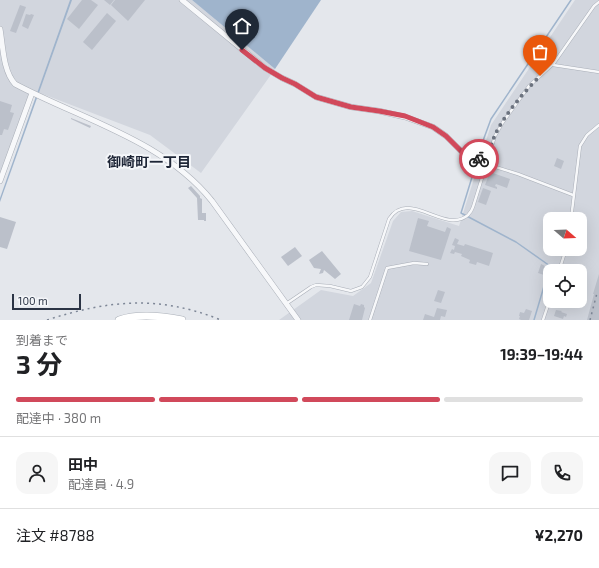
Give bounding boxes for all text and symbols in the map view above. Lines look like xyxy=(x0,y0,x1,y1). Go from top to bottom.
pin xyxy=(225,9,259,50)
icon: home xyxy=(231,15,253,37)
pin xyxy=(523,35,557,76)
icon: bag xyxy=(529,41,551,63)
courier xyxy=(459,139,499,179)
icon: bike xyxy=(468,148,490,170)
district label: 御崎町一丁目 xyxy=(107,153,191,170)
north arrow xyxy=(543,212,587,256)
map controls xyxy=(543,212,587,308)
button: locate xyxy=(543,264,587,308)
scale bar xyxy=(12,292,81,311)
text: 100 m xyxy=(18,294,48,307)
text: 到着まで xyxy=(16,332,68,348)
text: 19:39–19:44 xyxy=(500,345,583,363)
text: 3 分 xyxy=(16,348,62,379)
text: 配達中 · 380 m xyxy=(16,410,101,426)
button: person xyxy=(16,452,58,494)
button: chat xyxy=(489,452,531,494)
button: phone xyxy=(541,452,583,494)
text: 田中 xyxy=(68,455,98,473)
text: 配達員 · 4.9 xyxy=(68,476,134,492)
text: 注文 #8788 xyxy=(16,526,95,544)
text: ¥2,270 xyxy=(535,526,583,544)

